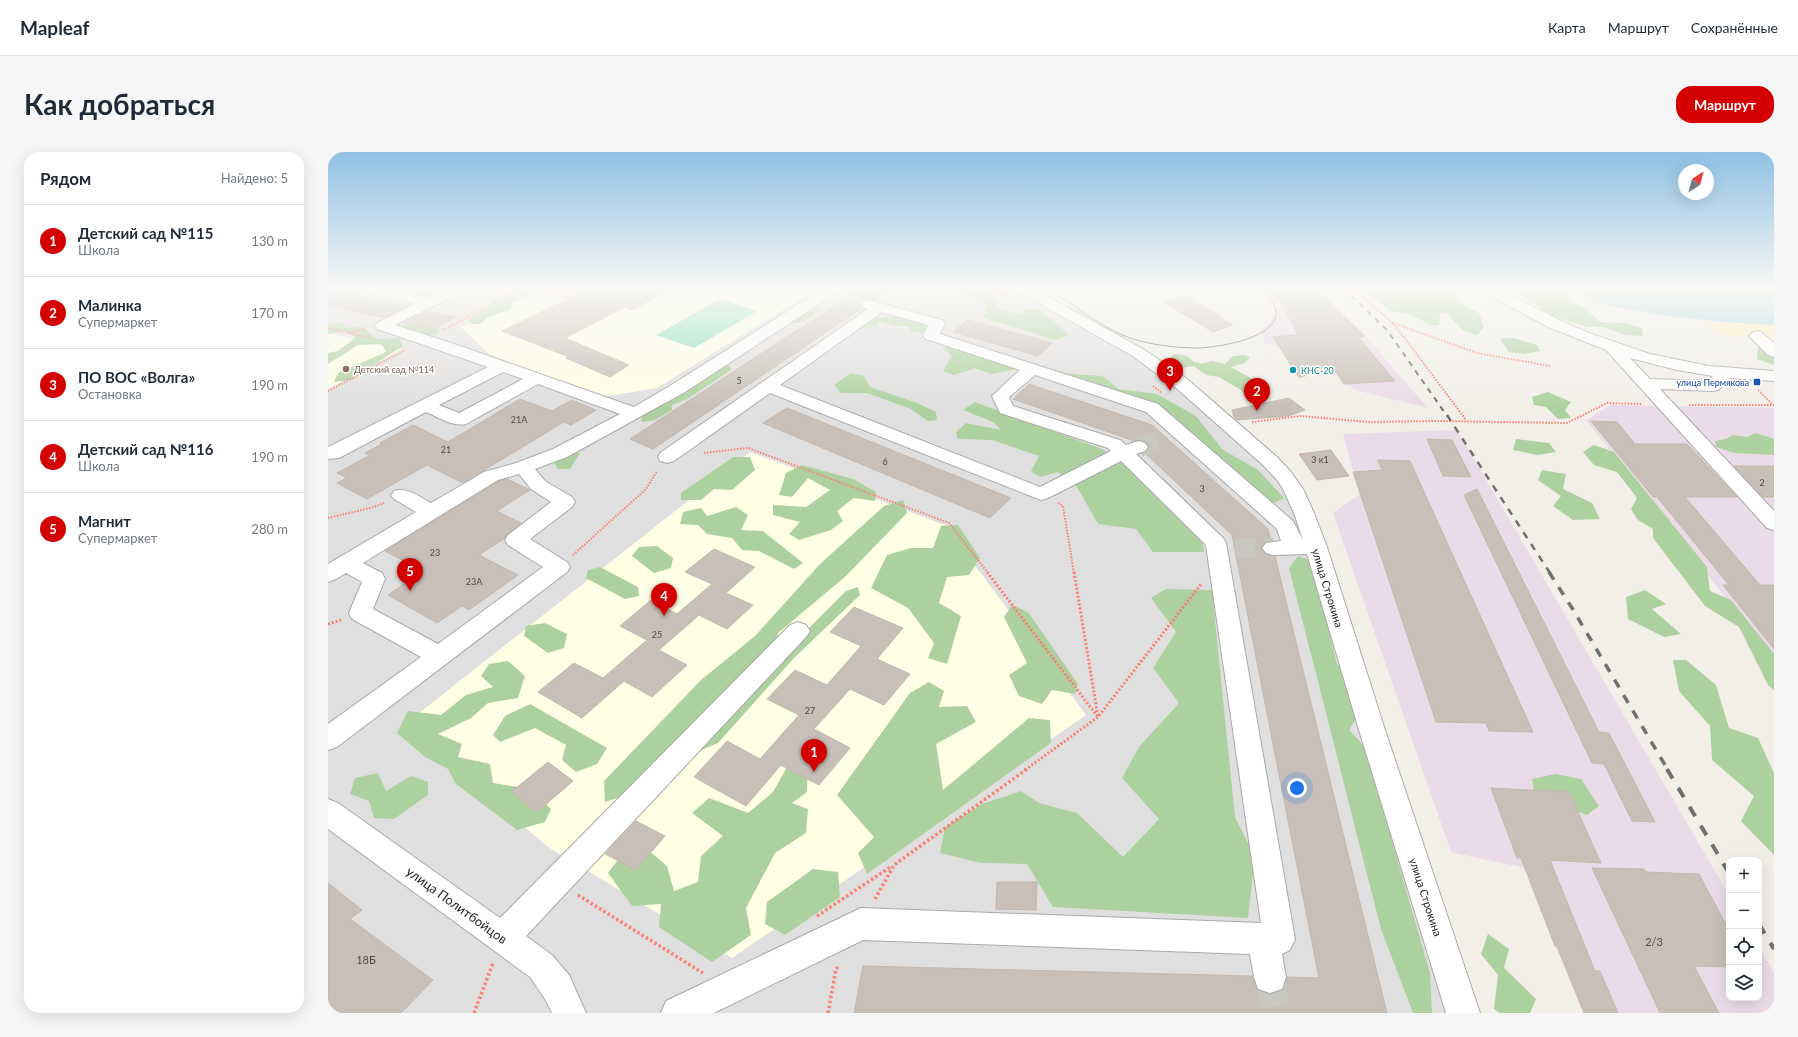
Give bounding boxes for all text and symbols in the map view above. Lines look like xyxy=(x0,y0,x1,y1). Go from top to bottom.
text: Mapleaf xyxy=(20,16,89,39)
text: Карта xyxy=(1548,19,1586,36)
text: Маршрут xyxy=(1608,19,1669,36)
text: Сохранённые xyxy=(1691,19,1778,36)
button: Маршрут xyxy=(1676,86,1774,123)
text: Как добраться xyxy=(24,87,215,121)
north arrow xyxy=(1678,164,1714,200)
text: Рядом xyxy=(40,168,91,189)
text: Найдено: 5 xyxy=(221,170,288,186)
text: Детский сад №115 xyxy=(78,224,213,242)
text: 1 xyxy=(49,233,57,249)
text: 130 m xyxy=(251,233,288,249)
text: Школа xyxy=(78,242,120,258)
text: Малинка xyxy=(78,296,142,314)
text: 2 xyxy=(49,305,57,321)
text: 170 m xyxy=(251,305,288,321)
text: Супермаркет xyxy=(78,314,157,330)
pin: 3 xyxy=(1157,358,1183,391)
marker: Детский сад №114 xyxy=(341,364,351,374)
place label: Детский сад №114 xyxy=(354,364,434,375)
marker: КНС-20 xyxy=(1288,365,1298,375)
place label: КНС-20 xyxy=(1301,365,1334,376)
text: ПО ВОС «Волга» xyxy=(78,368,195,386)
house number: 5 xyxy=(736,375,742,386)
text: 3 xyxy=(49,377,57,393)
text: 190 m xyxy=(251,377,288,393)
place label: улица Пермякова xyxy=(1677,377,1749,388)
marker: улица Пермякова xyxy=(1752,377,1762,387)
pin: 2 xyxy=(1244,378,1270,411)
text: Остановка xyxy=(78,386,142,402)
house number: 21А xyxy=(511,414,528,425)
text: Детский сад №116 xyxy=(78,440,213,458)
house number: 21 xyxy=(441,444,451,455)
text: 4 xyxy=(49,449,57,465)
text: 190 m xyxy=(251,449,288,465)
house number: 3 к1 xyxy=(1311,454,1329,465)
house number: 6 xyxy=(882,456,888,467)
text: Школа xyxy=(78,458,120,474)
house number: 2 xyxy=(1759,477,1765,488)
house number: 3 xyxy=(1199,483,1205,494)
text: Магнит xyxy=(78,512,131,530)
text: 5 xyxy=(49,521,57,537)
text: 280 m xyxy=(251,521,288,537)
text: Супермаркет xyxy=(78,530,157,546)
house number: 23 xyxy=(430,547,440,558)
street label: улица Строкина xyxy=(1310,547,1346,629)
pin: 5 xyxy=(397,558,423,591)
house number: 23А xyxy=(466,576,483,587)
pin: 4 xyxy=(651,583,677,616)
house number: 25 xyxy=(652,629,662,640)
house number: 27 xyxy=(805,705,815,716)
pin: 1 xyxy=(801,739,827,772)
your location xyxy=(1287,778,1307,798)
street label: улица Строкина xyxy=(1407,856,1445,938)
map controls xyxy=(1726,857,1762,1001)
button: + xyxy=(1726,857,1762,893)
street label: улица Политбойцов xyxy=(403,863,511,947)
button: − xyxy=(1726,893,1762,929)
button: locate xyxy=(1726,929,1762,965)
house number: 2/3 xyxy=(1645,935,1663,948)
house number: 18Б xyxy=(356,953,376,966)
button: layers xyxy=(1726,965,1762,1001)

